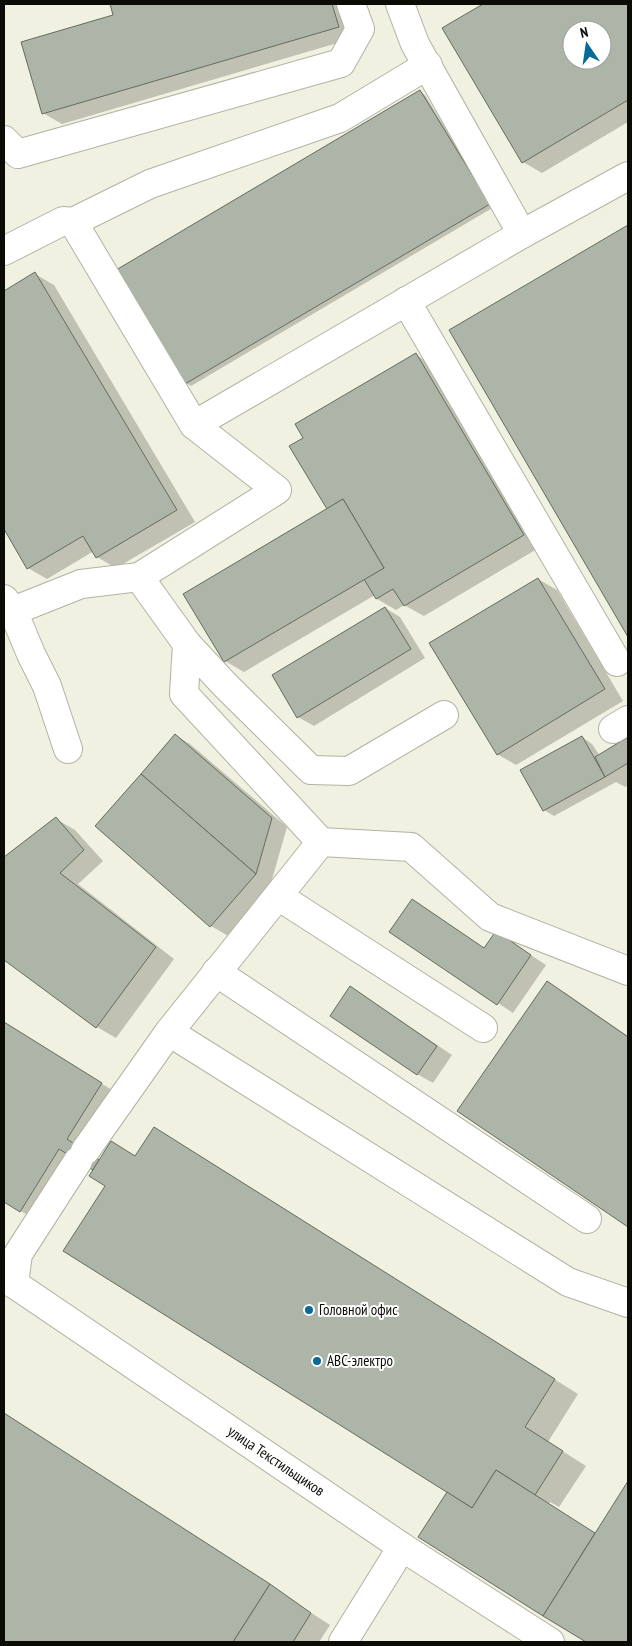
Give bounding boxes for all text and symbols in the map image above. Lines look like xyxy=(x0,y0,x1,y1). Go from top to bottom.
north arrow xyxy=(562,20,612,70)
text: N xyxy=(578,23,590,42)
place label: Головной офис xyxy=(319,1300,398,1319)
marker: Головной офис xyxy=(303,1304,315,1316)
place label: АВС-электро xyxy=(327,1351,393,1370)
marker: АВС-электро xyxy=(311,1355,323,1367)
street label: улица Текстильщиков xyxy=(224,1421,328,1500)

